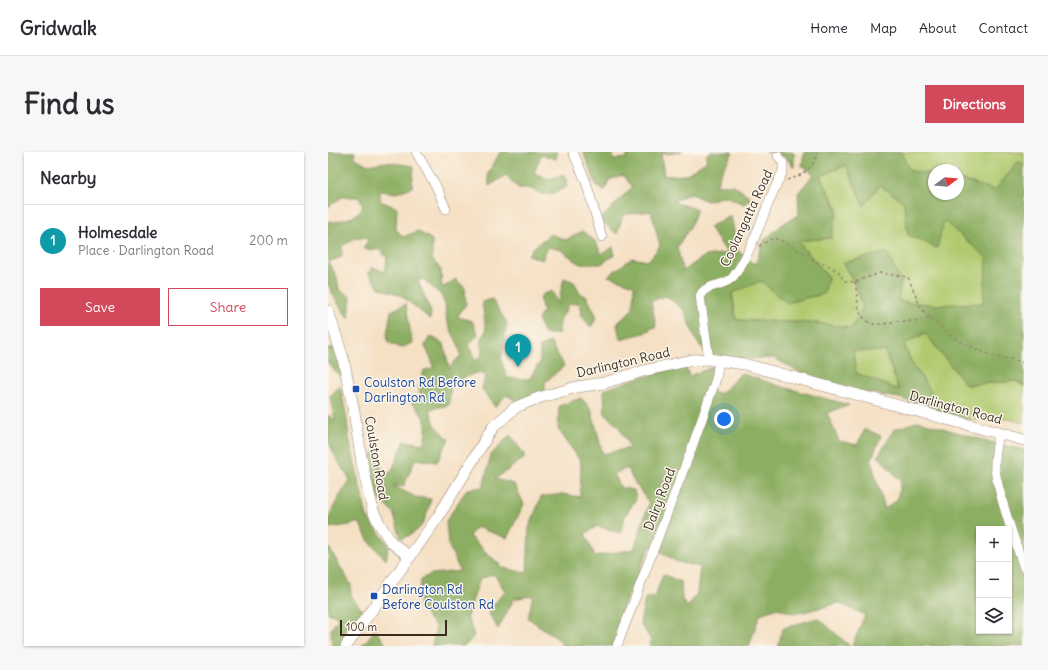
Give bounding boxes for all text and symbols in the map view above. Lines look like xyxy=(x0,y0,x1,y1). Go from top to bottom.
text: Gridwalk xyxy=(20,16,97,40)
text: Home xyxy=(810,19,848,37)
text: Map xyxy=(870,19,897,37)
text: About xyxy=(919,19,957,37)
text: Contact xyxy=(979,19,1028,37)
button: Directions xyxy=(925,85,1024,123)
text: Find us xyxy=(24,86,115,122)
north arrow xyxy=(928,164,964,200)
text: Nearby xyxy=(40,167,96,189)
street label: Coolangatta Road xyxy=(716,167,777,270)
text: Holmesdale xyxy=(78,223,157,242)
text: 1 xyxy=(50,232,56,249)
text: 200 m xyxy=(249,232,288,249)
text: Place · Darlington Road xyxy=(78,242,214,259)
button: Save xyxy=(40,288,160,326)
button: Share xyxy=(168,288,288,326)
pin: 1 xyxy=(505,334,531,367)
street label: Darlington Road xyxy=(575,343,672,381)
place label: Coulston Rd Before Darlington Rd xyxy=(364,374,476,406)
marker: Coulston Rd Before Darlington Rd xyxy=(351,384,361,394)
street label: Darlington Road xyxy=(908,387,1004,428)
your location xyxy=(714,409,734,429)
street label: Coulston Road xyxy=(361,415,392,502)
street label: Dalry Road xyxy=(640,465,679,533)
map controls xyxy=(976,526,1012,634)
button: + xyxy=(976,526,1012,562)
button: − xyxy=(976,562,1012,598)
place label: Darlington Rd Before Coulston Rd xyxy=(382,581,495,613)
marker: Darlington Rd Before Coulston Rd xyxy=(369,591,379,601)
button: layers xyxy=(976,598,1012,634)
scale bar xyxy=(340,618,447,637)
text: 100 m xyxy=(346,620,377,634)

